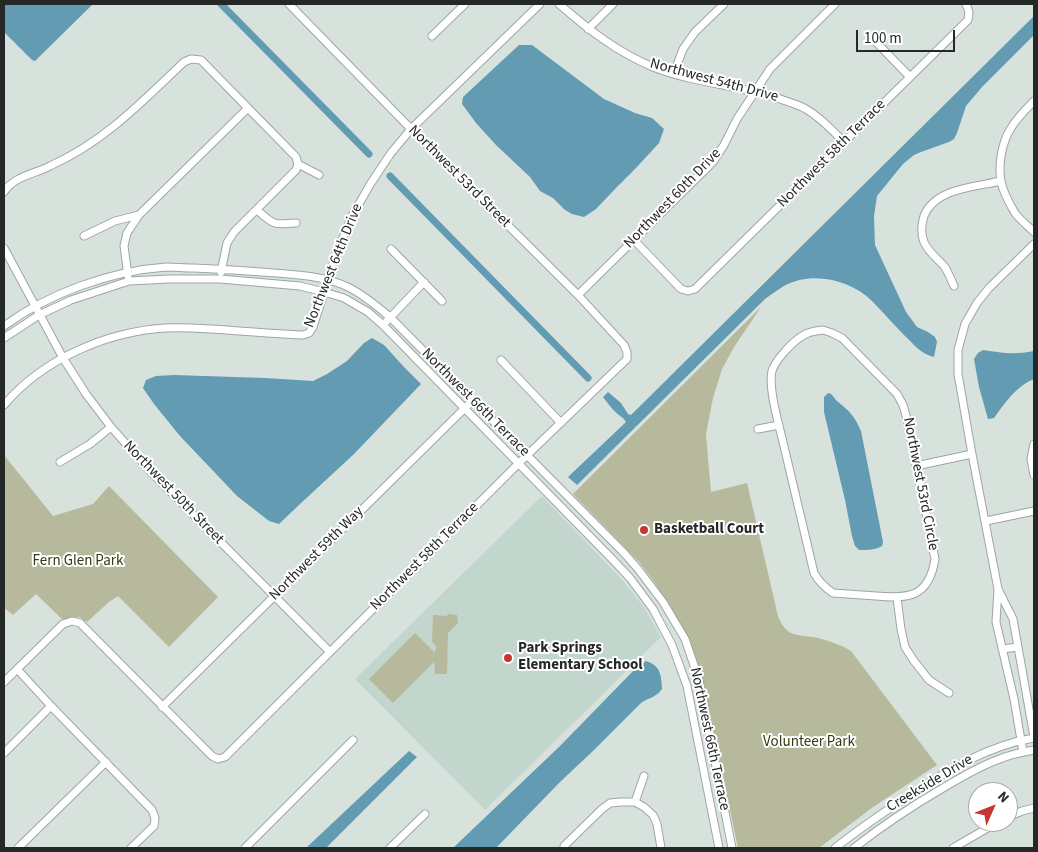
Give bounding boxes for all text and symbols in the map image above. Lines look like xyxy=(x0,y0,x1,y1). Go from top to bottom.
scale bar xyxy=(858,20,957,52)
text: 100 m xyxy=(864,28,902,49)
street label: Northwest 54th Drive xyxy=(648,55,780,107)
street label: Northwest 58th Terrace xyxy=(774,96,890,212)
street label: Northwest 53rd Street xyxy=(404,122,514,232)
street label: Northwest 60th Drive xyxy=(621,145,725,253)
street label: Northwest 64th Drive xyxy=(301,201,367,331)
street label: Northwest 66th Terrace xyxy=(417,345,533,461)
street label: Northwest 53rd Circle xyxy=(898,416,942,552)
street label: Northwest 50th Street xyxy=(119,437,227,549)
street label: Northwest 58th Terrace xyxy=(367,499,483,615)
street label: Northwest 59th Way xyxy=(266,503,368,605)
place label: Basketball Court xyxy=(654,521,764,539)
marker: Basketball Court xyxy=(638,524,650,536)
park label: Fern Glen Park xyxy=(33,553,123,571)
place label: Park Springs Elementary School xyxy=(518,640,643,675)
marker: Park Springs Elementary School xyxy=(502,652,514,664)
street label: Northwest 66th Terrace xyxy=(685,666,733,812)
park label: Volunteer Park xyxy=(763,734,855,752)
street label: Creekside Drive xyxy=(884,751,976,817)
north arrow xyxy=(968,782,1018,832)
text: N xyxy=(993,787,1013,808)

